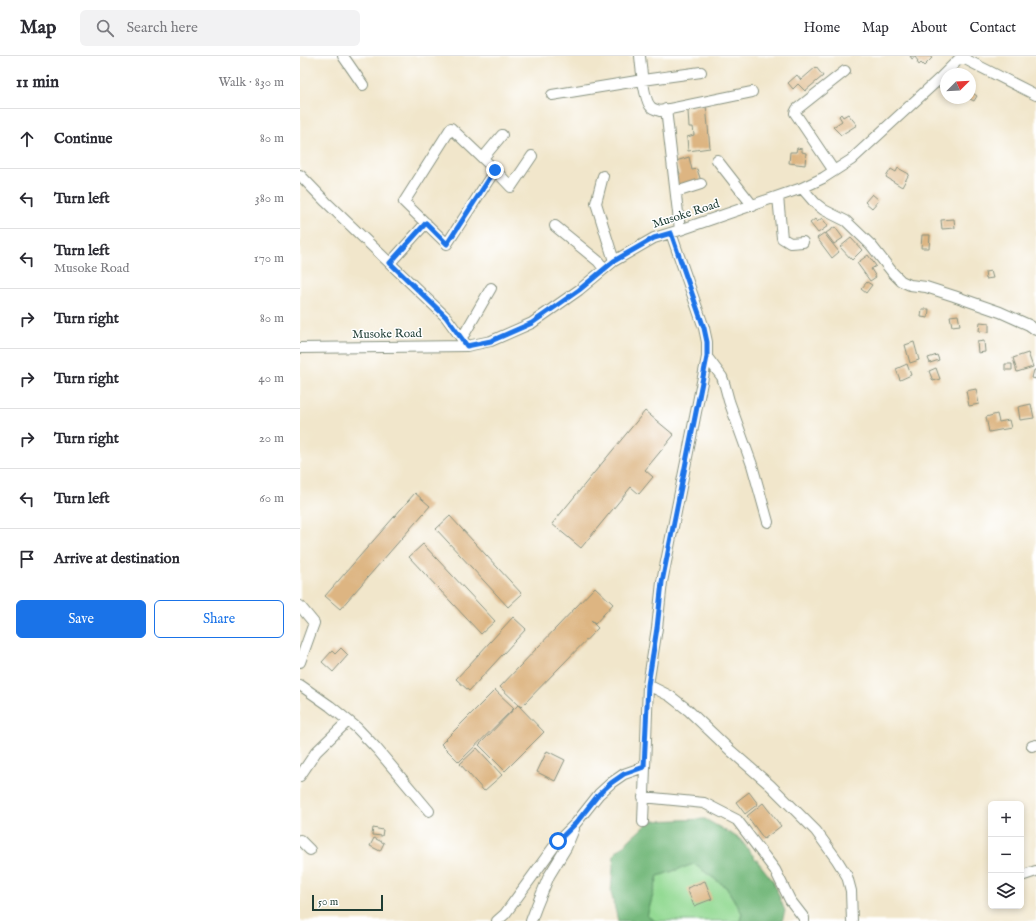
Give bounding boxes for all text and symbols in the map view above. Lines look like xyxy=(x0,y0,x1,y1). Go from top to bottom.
search box xyxy=(80,10,360,46)
text: Map xyxy=(20,16,56,40)
icon: search xyxy=(94,17,116,39)
text: Search here xyxy=(126,18,198,37)
text: Home xyxy=(804,19,840,37)
text: Map xyxy=(862,19,889,37)
text: About xyxy=(911,19,947,37)
text: Contact xyxy=(969,19,1016,37)
north arrow xyxy=(940,68,976,104)
text: 11 min xyxy=(16,72,59,93)
text: Walk · 830 m xyxy=(219,74,284,91)
icon: ahead xyxy=(16,128,38,150)
text: Continue xyxy=(54,129,112,148)
text: 80 m xyxy=(260,130,284,147)
route end xyxy=(486,161,504,179)
icon: left xyxy=(16,188,38,210)
text: Turn left xyxy=(54,189,110,208)
text: 380 m xyxy=(255,190,284,207)
street label: Musoke Road xyxy=(651,196,722,232)
text: Turn left xyxy=(54,241,110,260)
icon: left xyxy=(16,248,38,270)
text: 170 m xyxy=(254,250,284,267)
text: Musoke Road xyxy=(54,260,129,277)
icon: right xyxy=(16,308,38,330)
text: Turn right xyxy=(54,309,119,328)
text: 80 m xyxy=(260,310,284,327)
street label: Musoke Road xyxy=(352,326,423,342)
icon: right xyxy=(16,368,38,390)
text: Turn right xyxy=(54,369,119,388)
text: 40 m xyxy=(258,370,284,387)
icon: right xyxy=(16,428,38,450)
text: Turn right xyxy=(54,429,119,448)
text: 20 m xyxy=(259,430,284,447)
icon: left xyxy=(16,488,38,510)
text: Turn left xyxy=(54,489,110,508)
text: 60 m xyxy=(259,490,284,507)
icon: arrive xyxy=(16,548,38,570)
text: Arrive at destination xyxy=(54,549,180,568)
button: Save xyxy=(16,600,146,638)
button: Share xyxy=(154,600,284,638)
map controls xyxy=(988,801,1024,909)
button: + xyxy=(988,801,1024,837)
route start xyxy=(549,832,567,850)
button: − xyxy=(988,837,1024,873)
button: layers xyxy=(988,873,1024,909)
scale bar xyxy=(312,893,383,912)
text: 50 m xyxy=(318,895,338,909)

